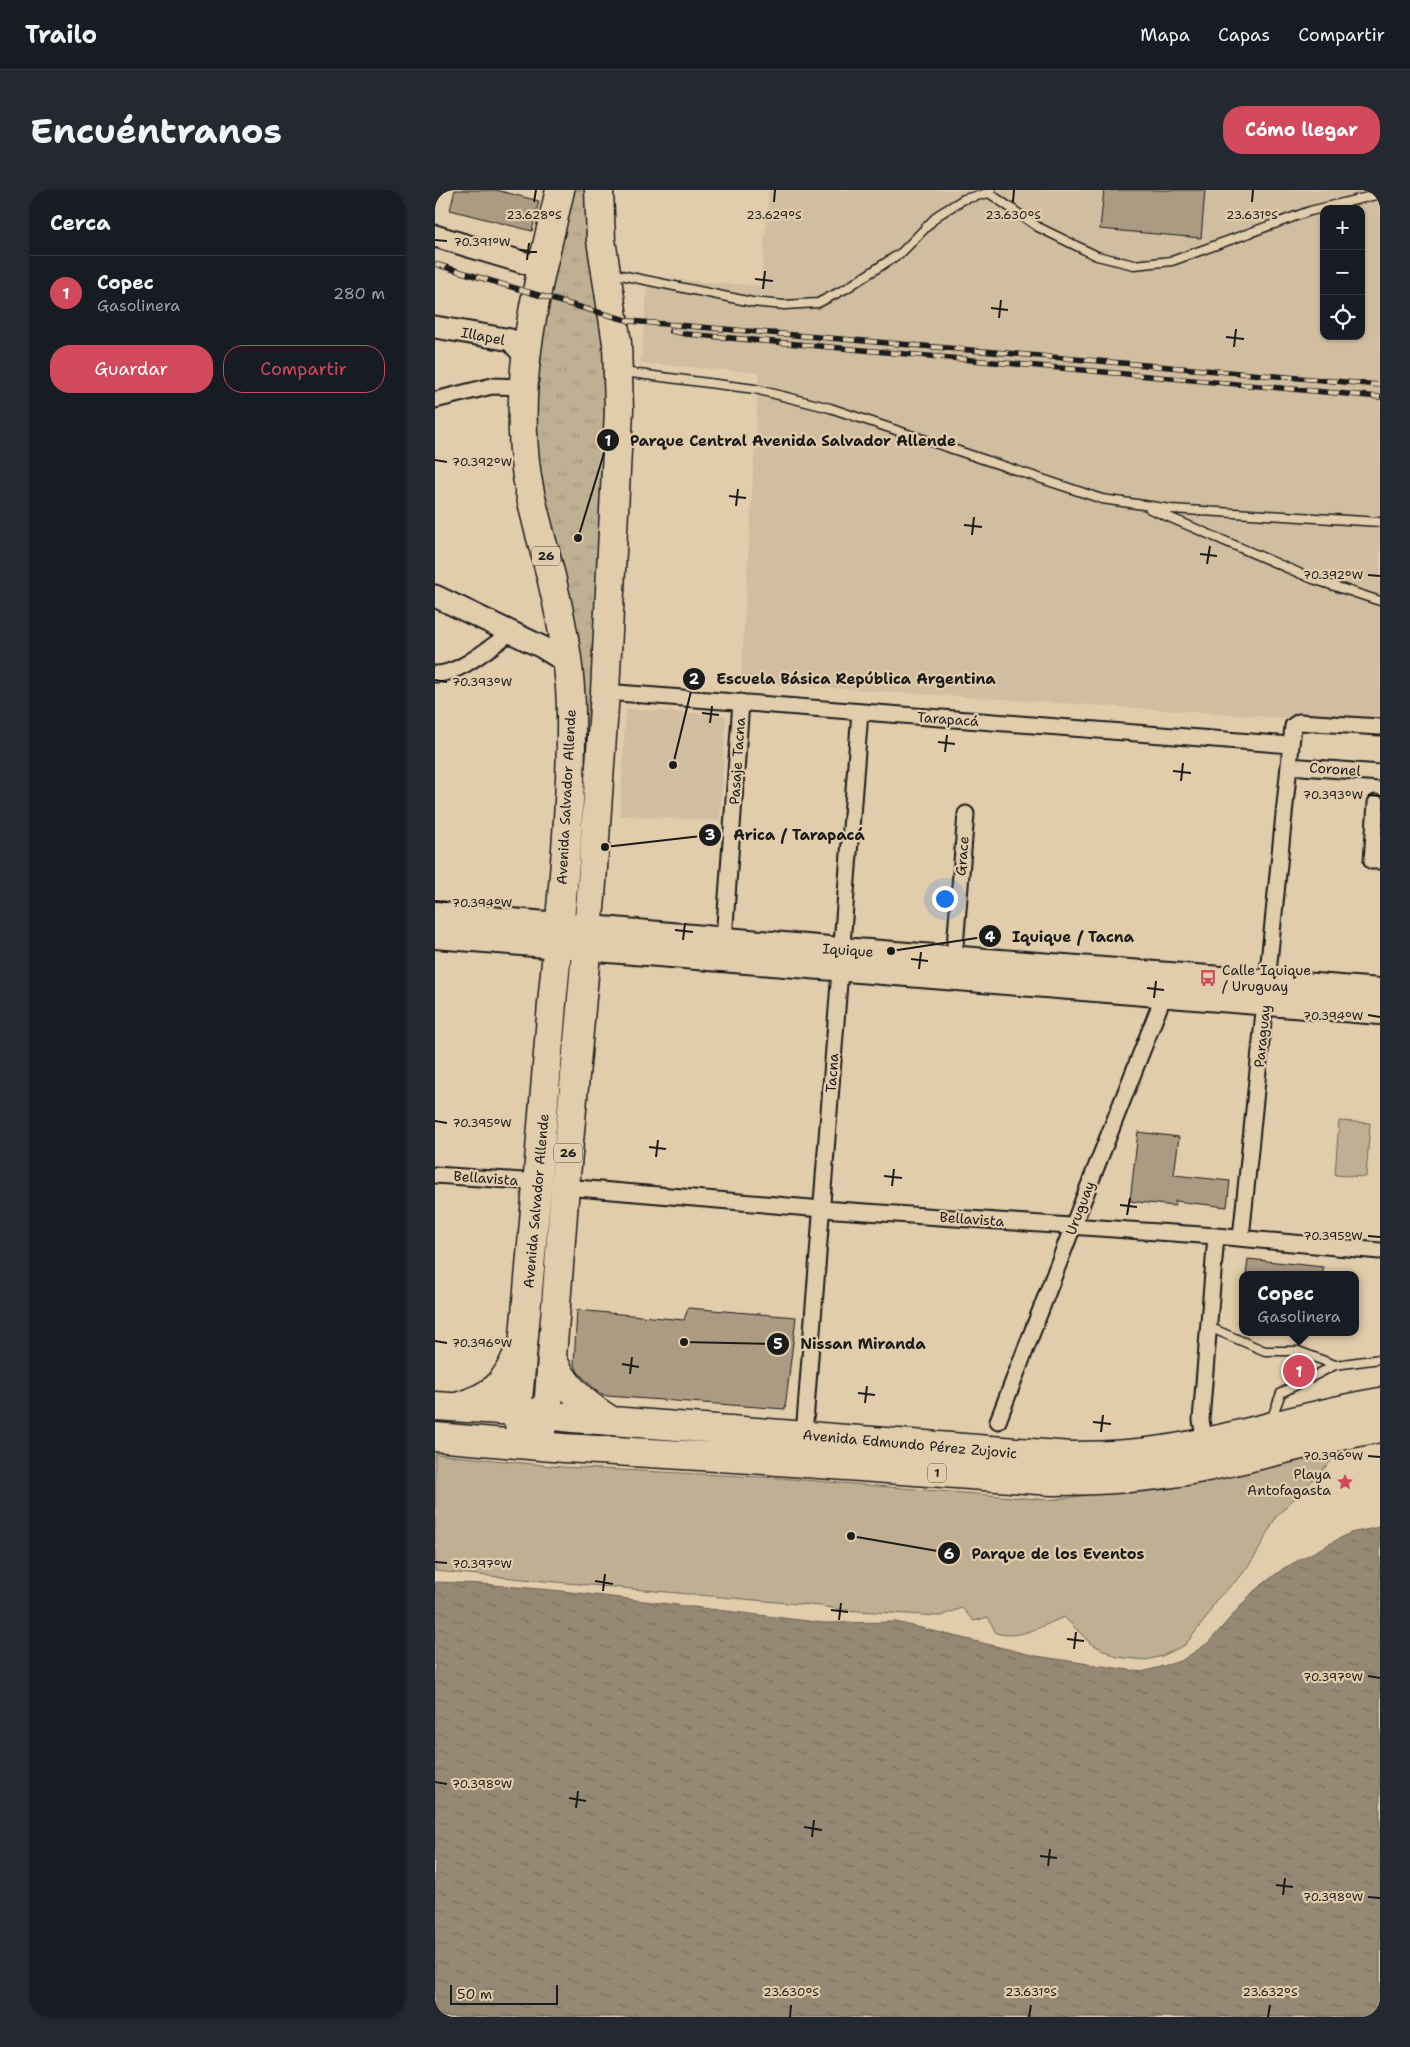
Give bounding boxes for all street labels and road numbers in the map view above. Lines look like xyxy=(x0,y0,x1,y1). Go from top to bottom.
street label: Illapel xyxy=(459,323,507,349)
road number: 26 xyxy=(532,546,560,566)
street label: Tarapacá xyxy=(917,708,980,730)
street label: Avenida Salvador Allende xyxy=(552,709,580,885)
street label: Pasaje Tacna xyxy=(725,716,749,805)
street label: Coronel xyxy=(1309,758,1362,780)
street label: Grace xyxy=(951,835,973,877)
street label: Iquique xyxy=(822,939,874,961)
street label: Paraguay xyxy=(1250,1004,1274,1068)
street label: Tacna xyxy=(822,1052,842,1093)
street label: Avenida Salvador Allende xyxy=(519,1113,553,1289)
road number: 26 xyxy=(554,1144,582,1162)
street label: Bellavista xyxy=(453,1167,519,1189)
street label: Uruguay xyxy=(1061,1178,1099,1238)
street label: Bellavista xyxy=(939,1208,1005,1230)
street label: Avenida Edmundo Pérez Zujovic xyxy=(802,1426,1018,1462)
road number: 1 xyxy=(928,1464,946,1482)

